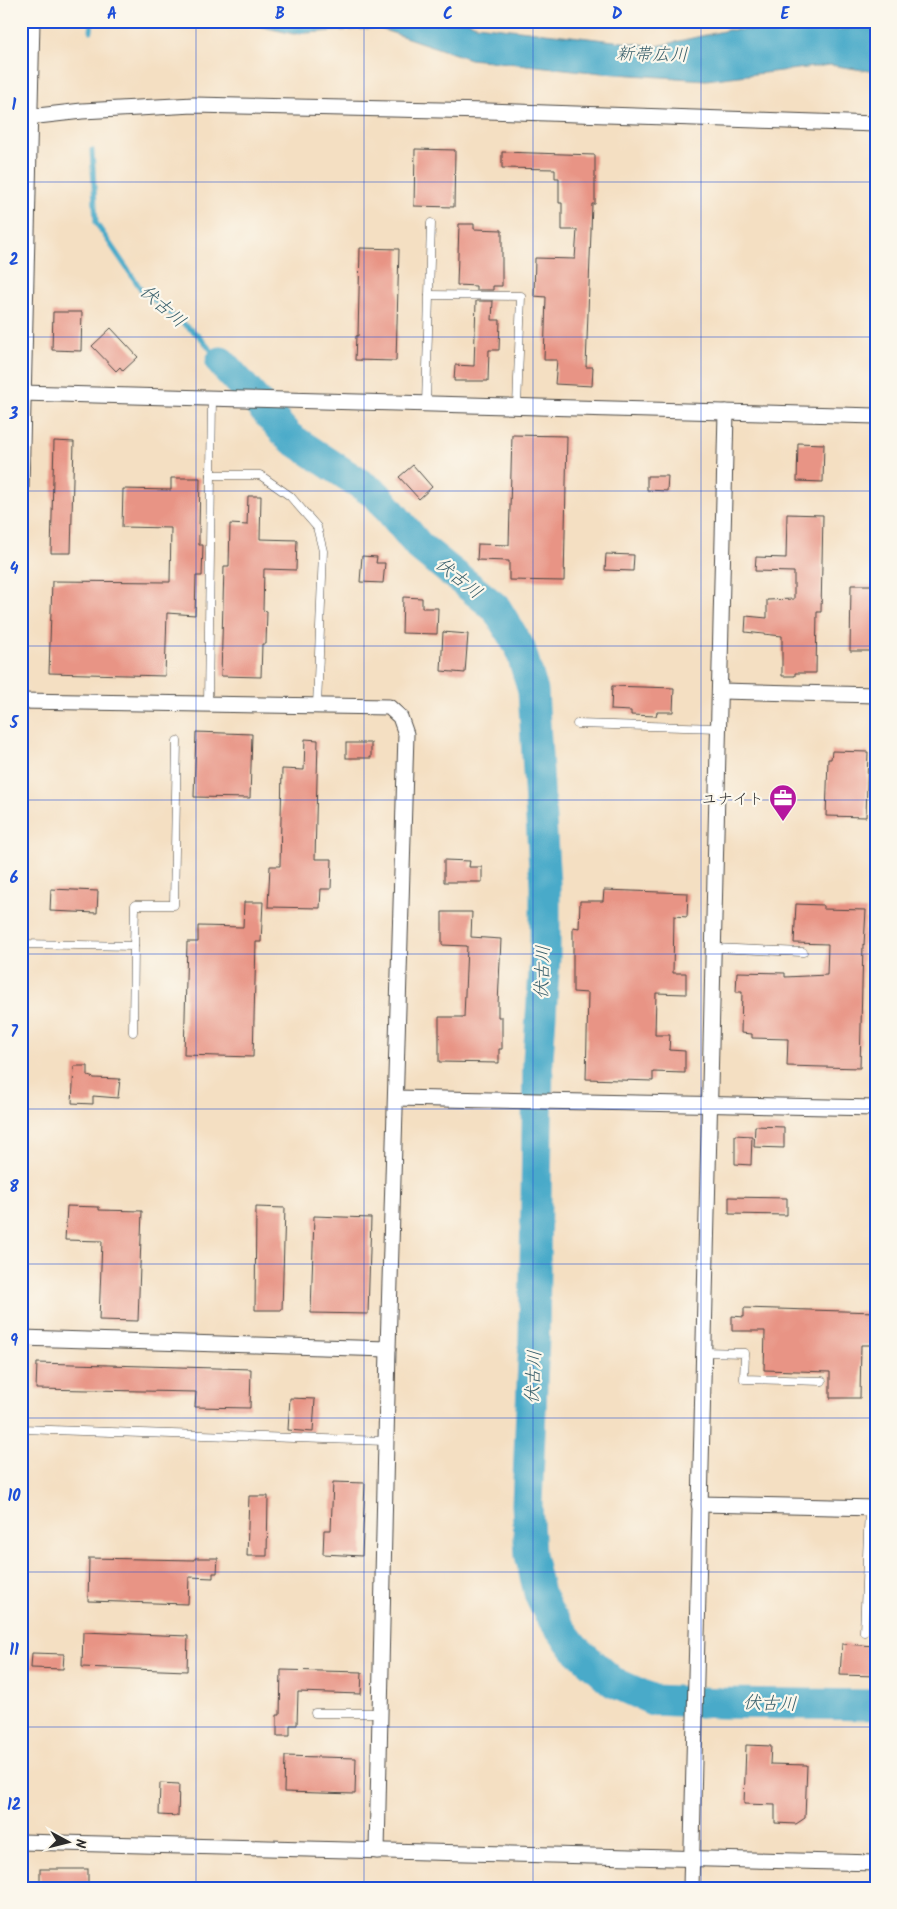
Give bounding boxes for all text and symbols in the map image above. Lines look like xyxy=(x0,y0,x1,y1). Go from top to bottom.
text: A xyxy=(107,2,117,27)
text: B xyxy=(275,2,285,27)
text: C xyxy=(443,2,453,27)
text: D xyxy=(612,2,623,27)
text: E xyxy=(781,2,791,27)
water label: 新帯広川 xyxy=(616,40,688,71)
text: 1 xyxy=(12,93,17,118)
text: 2 xyxy=(9,248,19,273)
water label: 伏古川 xyxy=(132,278,192,336)
text: 3 xyxy=(9,402,19,427)
water label: 伏古川 xyxy=(428,551,488,607)
text: 4 xyxy=(10,557,19,582)
text: 5 xyxy=(9,711,20,736)
office icon: ユナイト xyxy=(768,783,798,822)
place label: ユナイト xyxy=(701,787,764,812)
text: 6 xyxy=(10,866,19,891)
water label: 伏古川 xyxy=(528,945,559,1000)
text: 7 xyxy=(10,1020,18,1045)
text: 8 xyxy=(9,1175,19,1200)
text: 9 xyxy=(10,1329,18,1354)
water label: 伏古川 xyxy=(519,1349,550,1405)
text: 10 xyxy=(7,1484,21,1509)
text: 11 xyxy=(9,1638,19,1663)
water label: 伏古川 xyxy=(742,1689,797,1720)
text: 12 xyxy=(7,1793,21,1818)
north arrow xyxy=(42,1816,92,1866)
text: N xyxy=(68,1838,91,1849)

